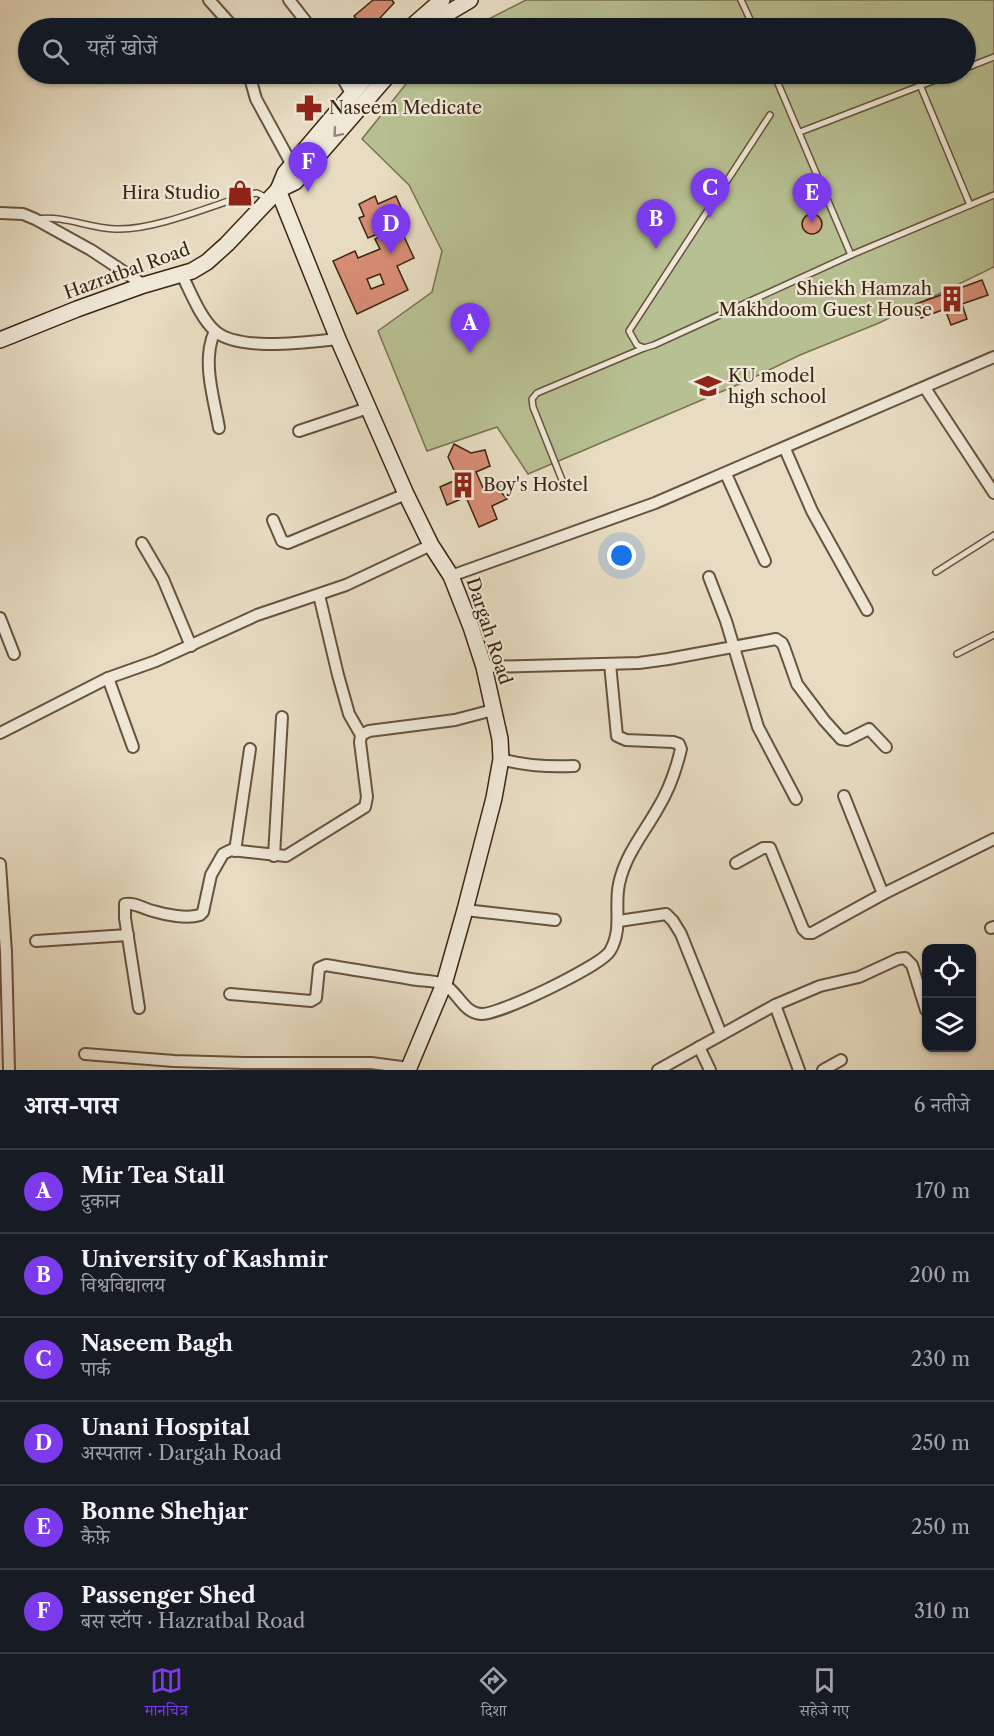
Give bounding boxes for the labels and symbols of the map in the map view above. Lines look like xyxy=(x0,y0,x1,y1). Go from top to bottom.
pharmacy icon: Naseem Medicate xyxy=(294,93,324,123)
place label: Naseem Medicate xyxy=(329,97,482,119)
one-way arrow xyxy=(333,127,344,137)
pin: F xyxy=(288,142,328,192)
pin: C xyxy=(690,168,730,218)
pin: E xyxy=(792,174,832,223)
shop icon: Hira Studio xyxy=(225,178,255,208)
place label: Hira Studio xyxy=(122,182,220,204)
pin: B xyxy=(636,200,676,249)
pin: D xyxy=(372,204,410,254)
street label: Hazratbal Road xyxy=(61,238,193,304)
place label: Shiekh Hamzah Makhdoom Guest House xyxy=(719,278,932,321)
building icon: Shiekh Hamzah Makhdoom Guest House xyxy=(937,284,967,314)
pin: A xyxy=(450,304,490,353)
place label: KU model high school xyxy=(728,365,826,408)
school or university icon: KU model high school xyxy=(693,371,723,401)
building icon: Boy's Hostel xyxy=(448,470,478,500)
place label: Boy's Hostel xyxy=(483,474,588,496)
your location xyxy=(607,541,636,570)
street label: Dargah Road xyxy=(461,575,517,687)

